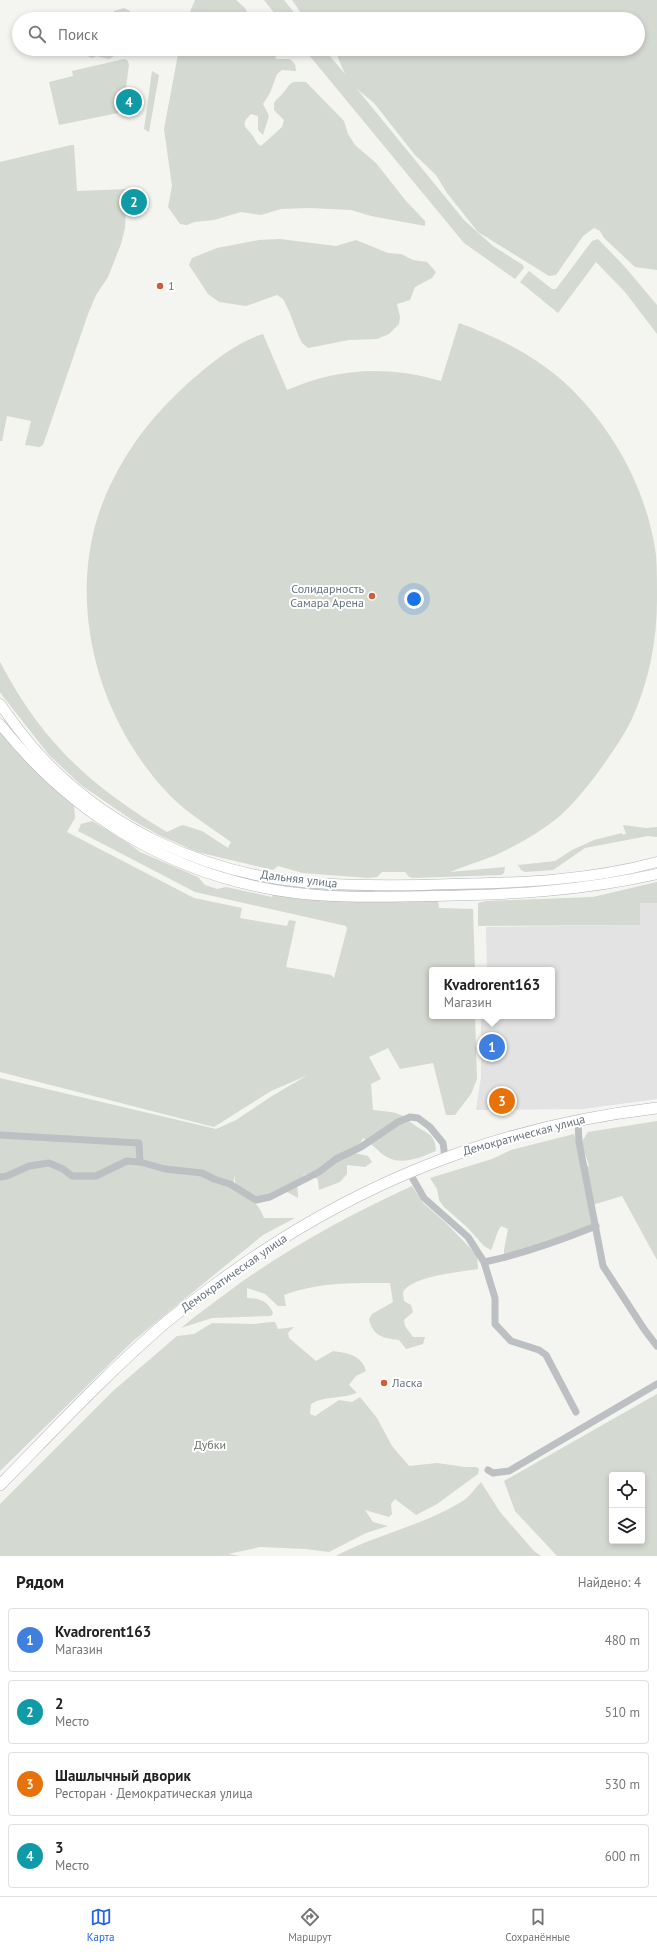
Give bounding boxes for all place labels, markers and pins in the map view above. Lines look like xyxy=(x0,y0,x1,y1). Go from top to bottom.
pin: 4 xyxy=(116,87,142,117)
pin: 2 xyxy=(121,187,147,217)
place label: 1 xyxy=(168,278,175,293)
marker: 1 xyxy=(155,281,165,291)
place label: Солидарность Самара Арена xyxy=(290,581,364,610)
marker: Солидарность Самара Арена xyxy=(367,591,377,601)
pin: 1 xyxy=(479,1032,505,1062)
pin: 3 xyxy=(489,1086,515,1116)
place label: Ласка xyxy=(391,1375,423,1390)
marker: Ласка xyxy=(379,1378,389,1388)

